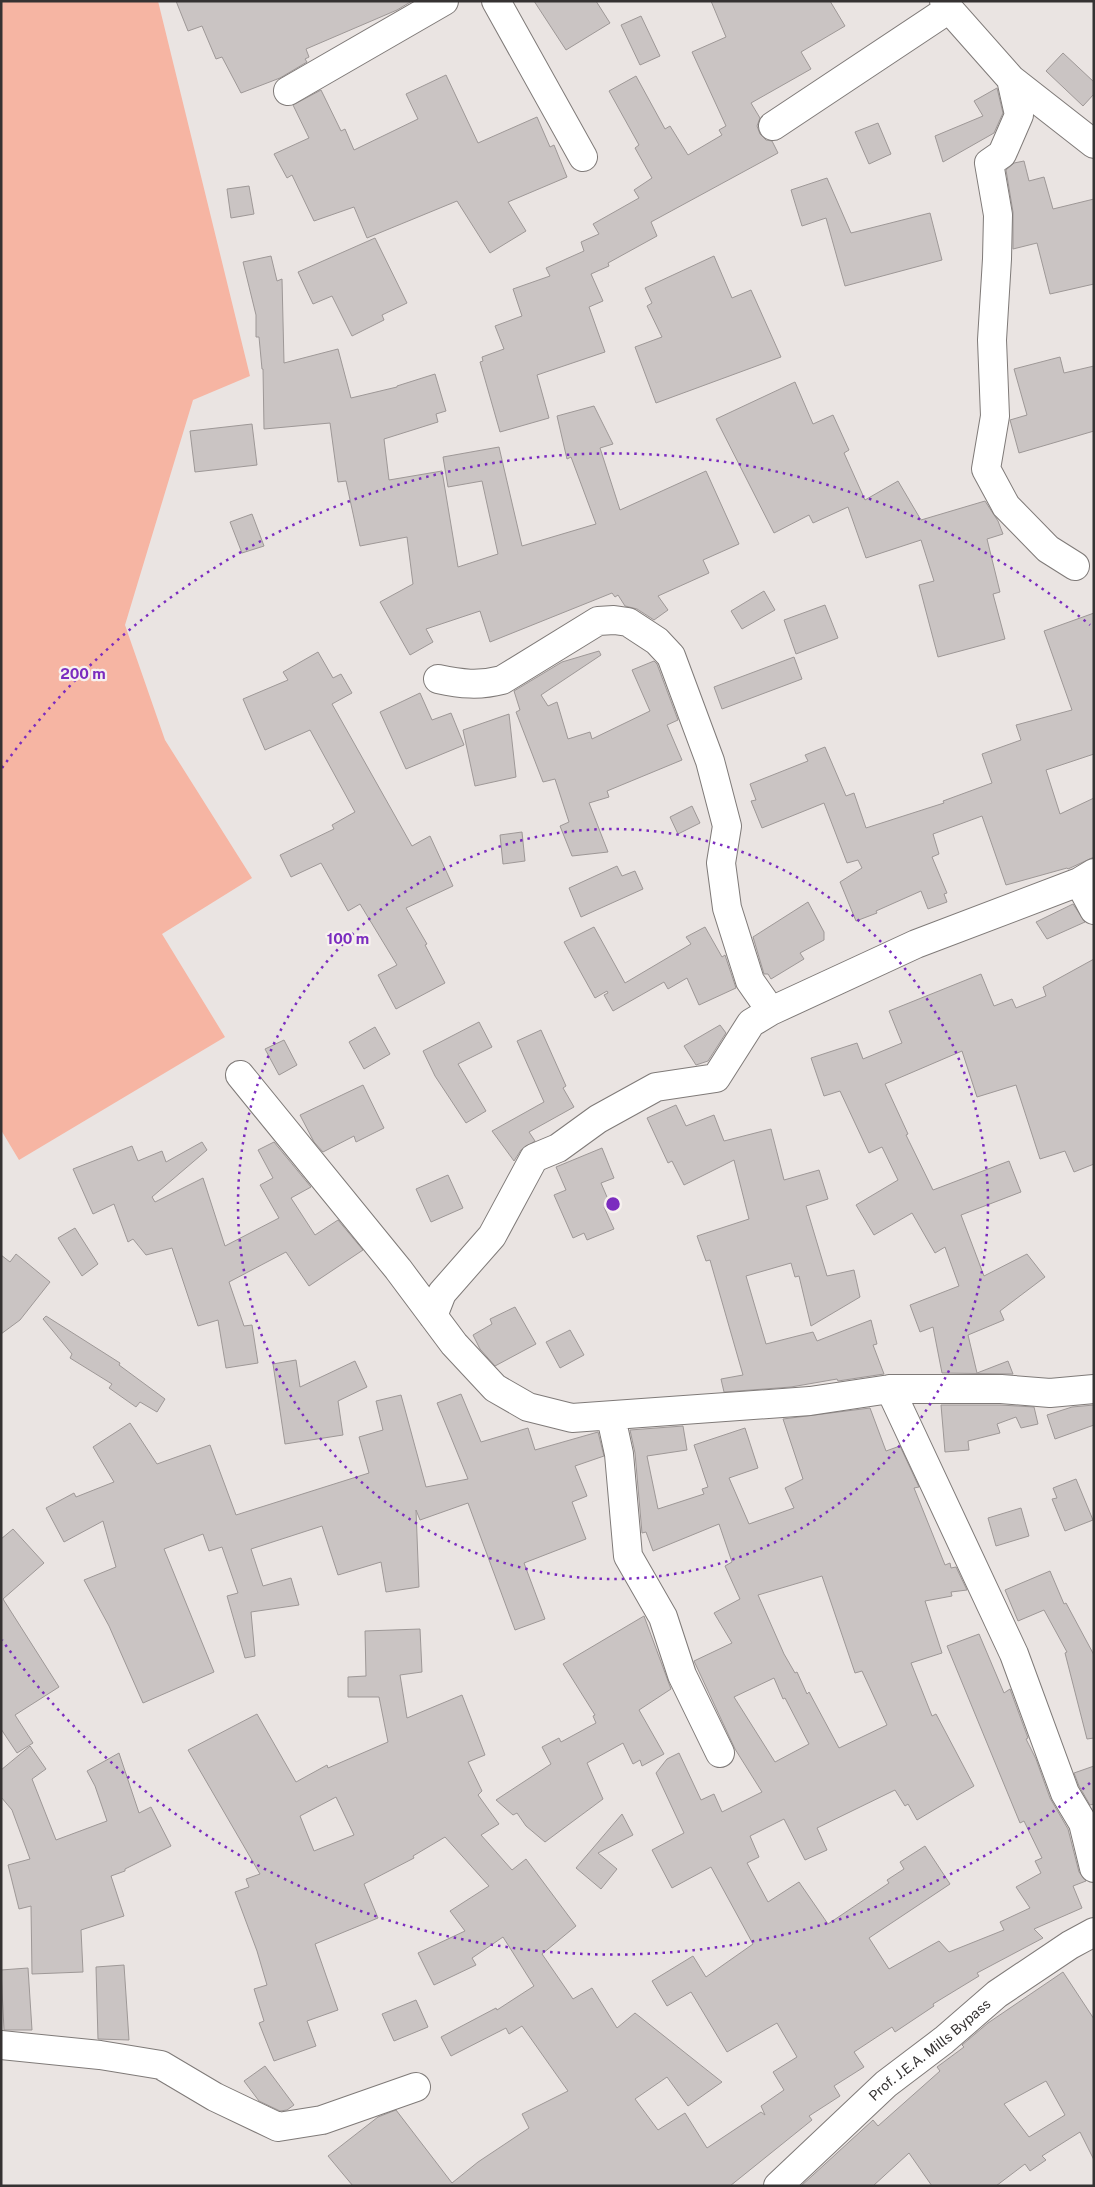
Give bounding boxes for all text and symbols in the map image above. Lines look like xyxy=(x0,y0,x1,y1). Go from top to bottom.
text: 200 m xyxy=(60,665,106,682)
text: 100 m xyxy=(327,930,369,947)
centre of rings xyxy=(604,1195,622,1213)
street label: Prof. J.E.A. Mills Bypass xyxy=(866,1996,994,2104)

